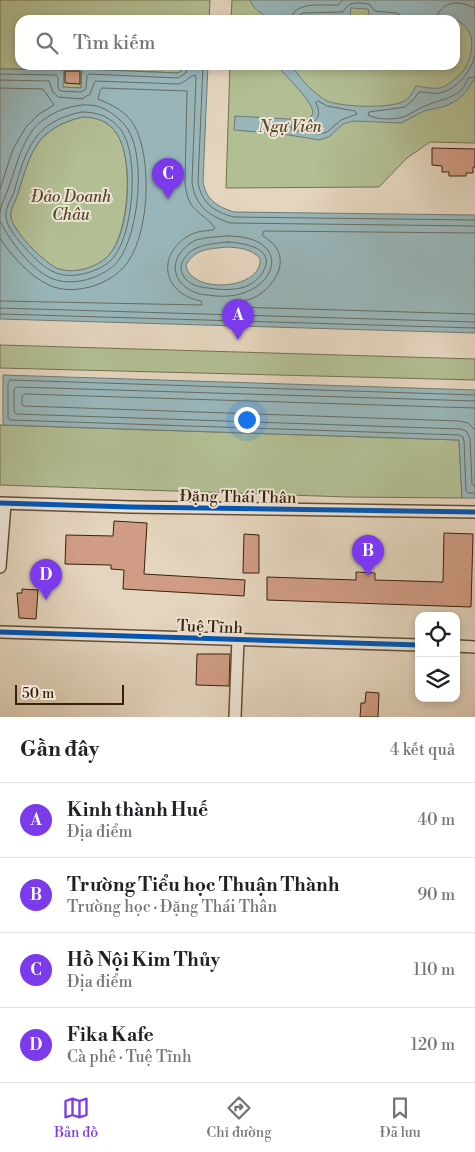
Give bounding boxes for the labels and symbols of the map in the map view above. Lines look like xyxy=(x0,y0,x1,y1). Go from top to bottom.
park label: Ngự Viên xyxy=(257,117,323,137)
pin: C xyxy=(152,158,184,199)
park label: Đảo Doanh Châu xyxy=(30,187,111,225)
pin: A xyxy=(222,299,254,340)
your location xyxy=(234,407,260,433)
street label: Đặng Thái Thân xyxy=(179,486,297,508)
pin: B xyxy=(352,535,384,576)
pin: D xyxy=(30,559,62,600)
street label: Tuệ Tĩnh xyxy=(177,616,244,638)
scale bar xyxy=(15,682,124,705)

